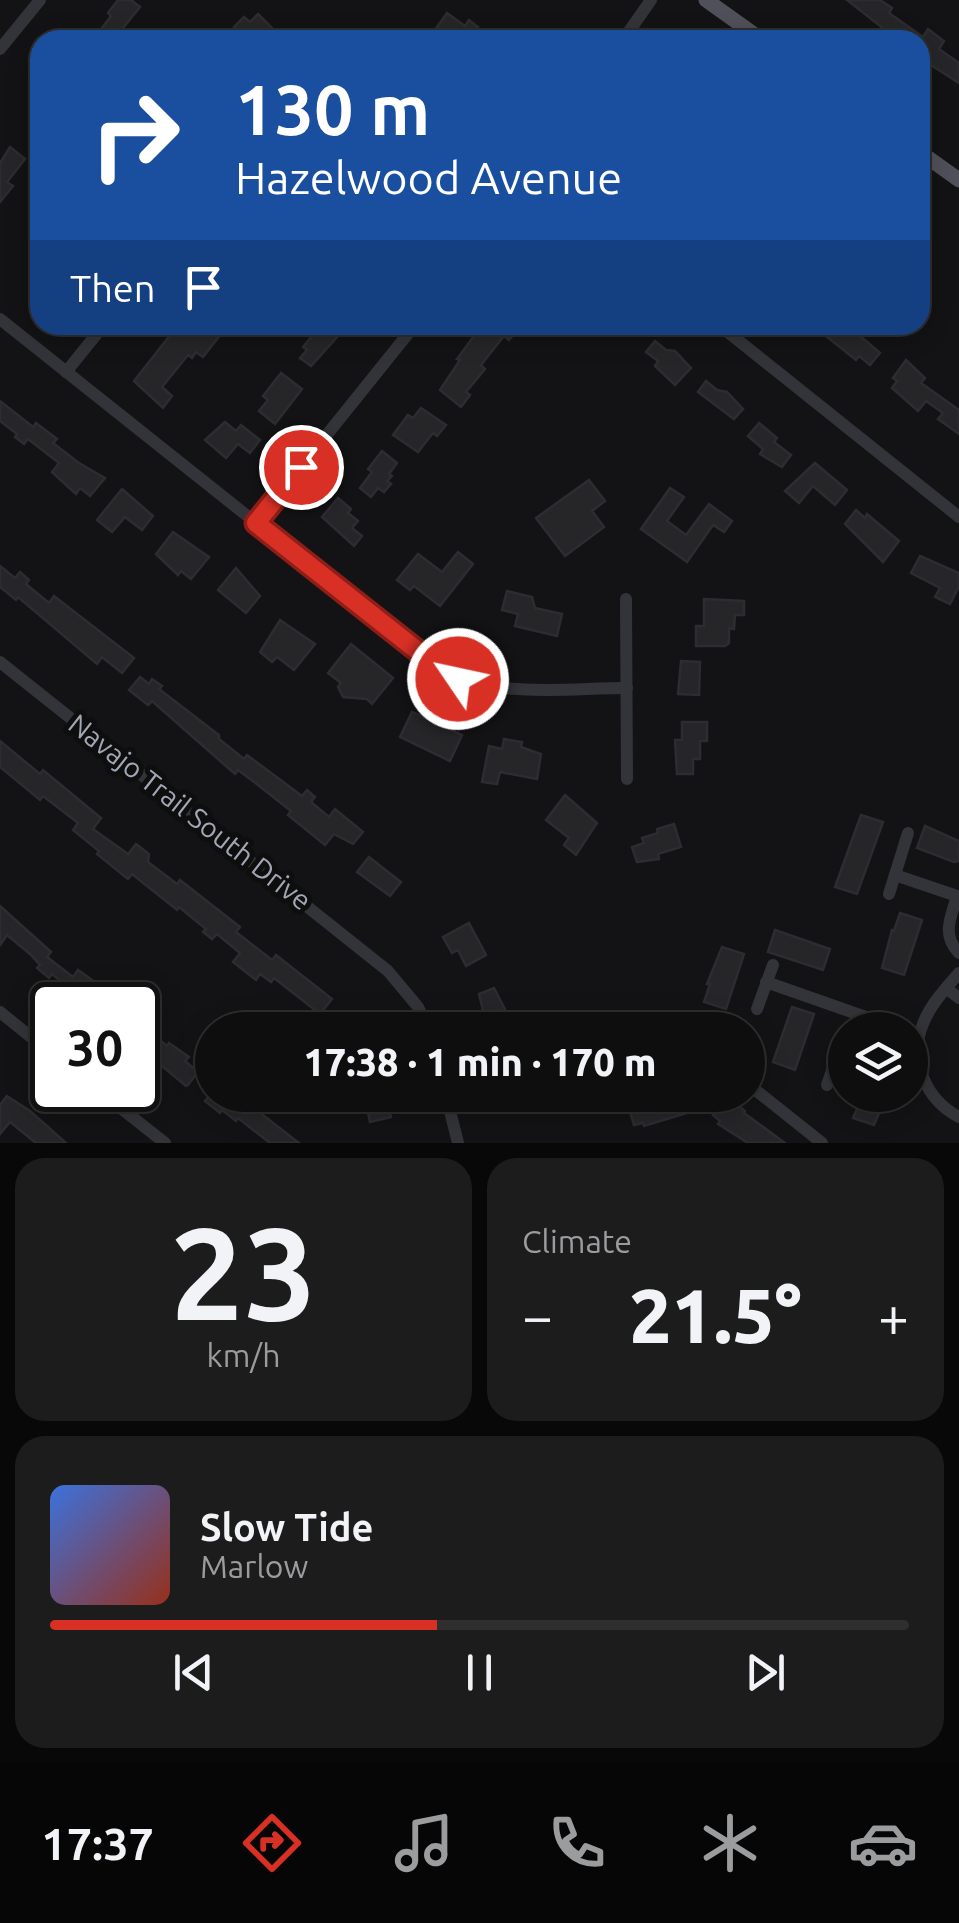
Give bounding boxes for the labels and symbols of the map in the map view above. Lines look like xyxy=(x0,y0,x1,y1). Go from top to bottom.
pin xyxy=(259,425,344,510)
position arrow xyxy=(406,627,510,731)
street label: Navajo Trail South Drive xyxy=(63,707,318,916)
speed limit sign: 30 xyxy=(30,982,160,1112)

